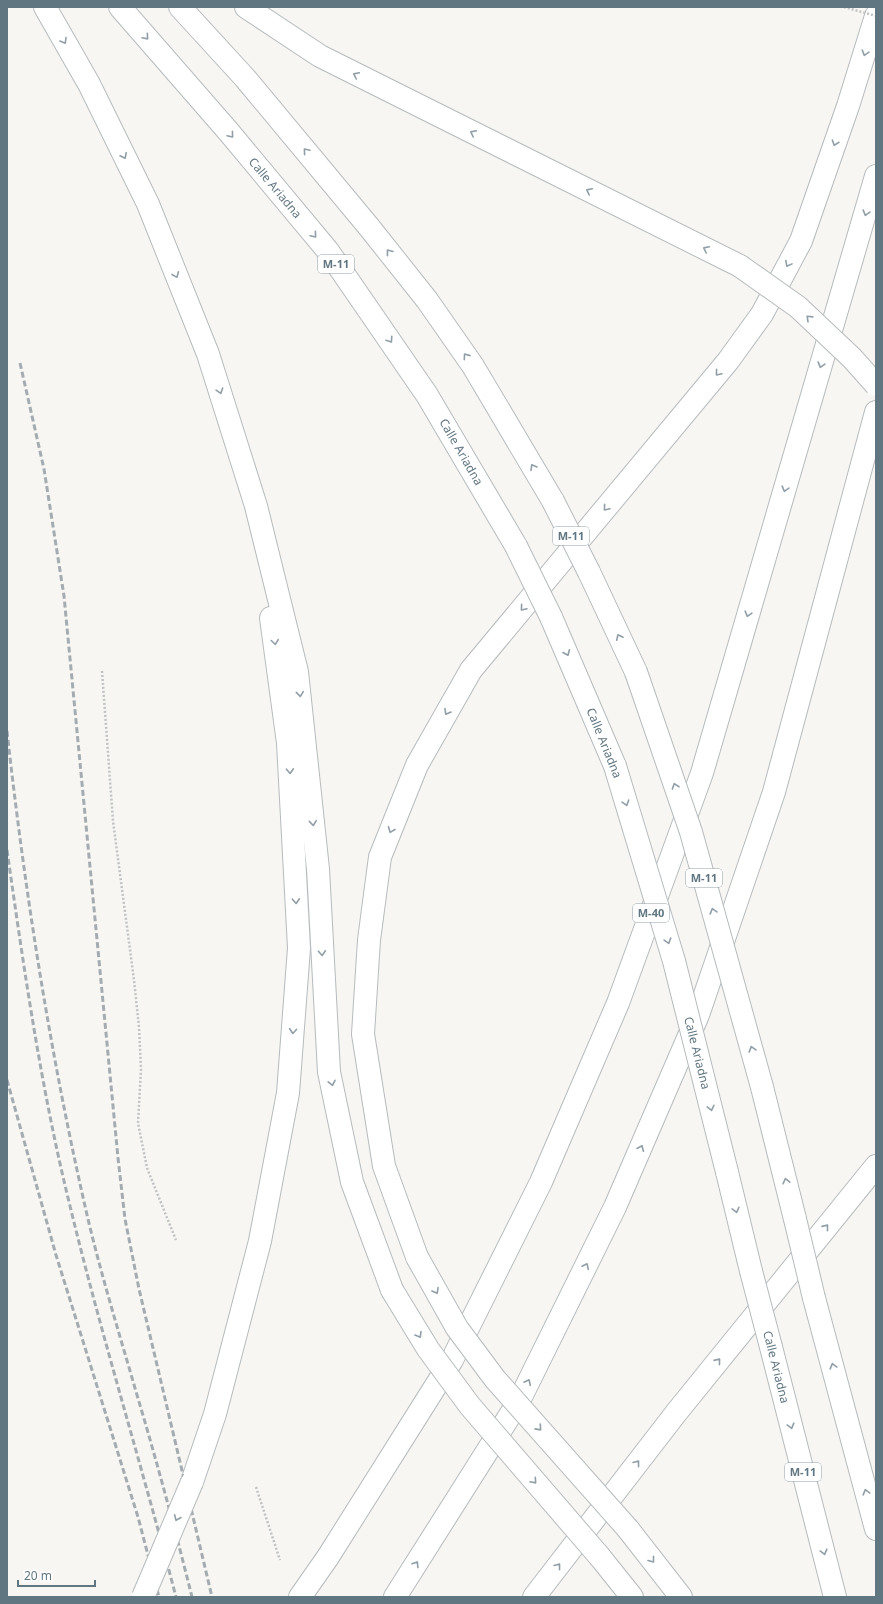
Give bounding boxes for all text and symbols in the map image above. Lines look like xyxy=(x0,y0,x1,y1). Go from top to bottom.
one-way arrow xyxy=(141,32,148,39)
one-way arrow xyxy=(60,37,67,44)
one-way arrow xyxy=(861,49,870,56)
one-way arrow xyxy=(353,72,361,80)
one-way arrow xyxy=(226,130,233,138)
one-way arrow xyxy=(470,130,477,138)
one-way arrow xyxy=(832,140,840,147)
one-way arrow xyxy=(304,148,311,156)
one-way arrow xyxy=(119,152,127,159)
street label: Calle Ariadna xyxy=(245,154,306,222)
one-way arrow xyxy=(586,188,593,196)
one-way arrow xyxy=(862,209,871,216)
one-way arrow xyxy=(310,230,317,237)
one-way arrow xyxy=(702,246,710,254)
one-way arrow xyxy=(386,249,393,256)
road number: M-11 xyxy=(318,255,354,273)
one-way arrow xyxy=(786,260,793,267)
one-way arrow xyxy=(172,272,180,279)
one-way arrow xyxy=(806,315,814,323)
one-way arrow xyxy=(385,336,393,343)
one-way arrow xyxy=(463,353,471,360)
one-way arrow xyxy=(817,361,826,368)
one-way arrow xyxy=(715,368,722,375)
one-way arrow xyxy=(215,387,223,394)
street label: Calle Ariadna xyxy=(435,415,487,488)
one-way arrow xyxy=(531,464,538,471)
one-way arrow xyxy=(781,486,790,493)
one-way arrow xyxy=(603,503,610,510)
road number: M-11 xyxy=(553,527,589,545)
one-way arrow xyxy=(520,603,527,610)
one-way arrow xyxy=(744,611,753,618)
one-way arrow xyxy=(616,633,624,641)
one-way arrow xyxy=(270,639,279,645)
one-way arrow xyxy=(562,650,570,657)
one-way arrow xyxy=(295,691,304,697)
street label: Calle Ariadna xyxy=(583,705,626,780)
one-way arrow xyxy=(444,708,451,716)
one-way arrow xyxy=(286,768,294,774)
one-way arrow xyxy=(672,783,680,790)
one-way arrow xyxy=(621,800,630,807)
one-way arrow xyxy=(308,820,317,826)
one-way arrow xyxy=(388,825,396,833)
road number: M-11 xyxy=(686,869,722,887)
one-way arrow xyxy=(292,898,301,904)
road number: M-40 xyxy=(633,904,669,922)
one-way arrow xyxy=(709,907,718,914)
one-way arrow xyxy=(663,938,672,945)
one-way arrow xyxy=(318,950,327,956)
street label: Calle Ariadna xyxy=(680,1015,715,1091)
one-way arrow xyxy=(288,1028,297,1034)
one-way arrow xyxy=(748,1046,757,1053)
one-way arrow xyxy=(327,1079,335,1086)
one-way arrow xyxy=(706,1105,714,1111)
one-way arrow xyxy=(636,1145,644,1152)
one-way arrow xyxy=(782,1178,790,1184)
one-way arrow xyxy=(732,1207,740,1213)
one-way arrow xyxy=(821,1225,828,1232)
one-way arrow xyxy=(581,1263,589,1270)
one-way arrow xyxy=(432,1287,439,1294)
street label: Calle Ariadna xyxy=(759,1329,794,1405)
one-way arrow xyxy=(415,1331,422,1338)
one-way arrow xyxy=(713,1359,720,1366)
one-way arrow xyxy=(829,1363,837,1369)
one-way arrow xyxy=(523,1379,531,1387)
one-way arrow xyxy=(786,1422,795,1429)
one-way arrow xyxy=(534,1424,541,1431)
one-way arrow xyxy=(633,1461,640,1468)
road number: M-11 xyxy=(785,1463,821,1481)
one-way arrow xyxy=(530,1476,537,1483)
one-way arrow xyxy=(862,1489,871,1496)
one-way arrow xyxy=(174,1513,182,1521)
one-way arrow xyxy=(819,1548,827,1555)
one-way arrow xyxy=(647,1555,654,1562)
one-way arrow xyxy=(411,1561,418,1568)
scale bar xyxy=(18,1562,95,1588)
one-way arrow xyxy=(553,1564,560,1571)
text: 20 m xyxy=(24,1567,52,1584)

